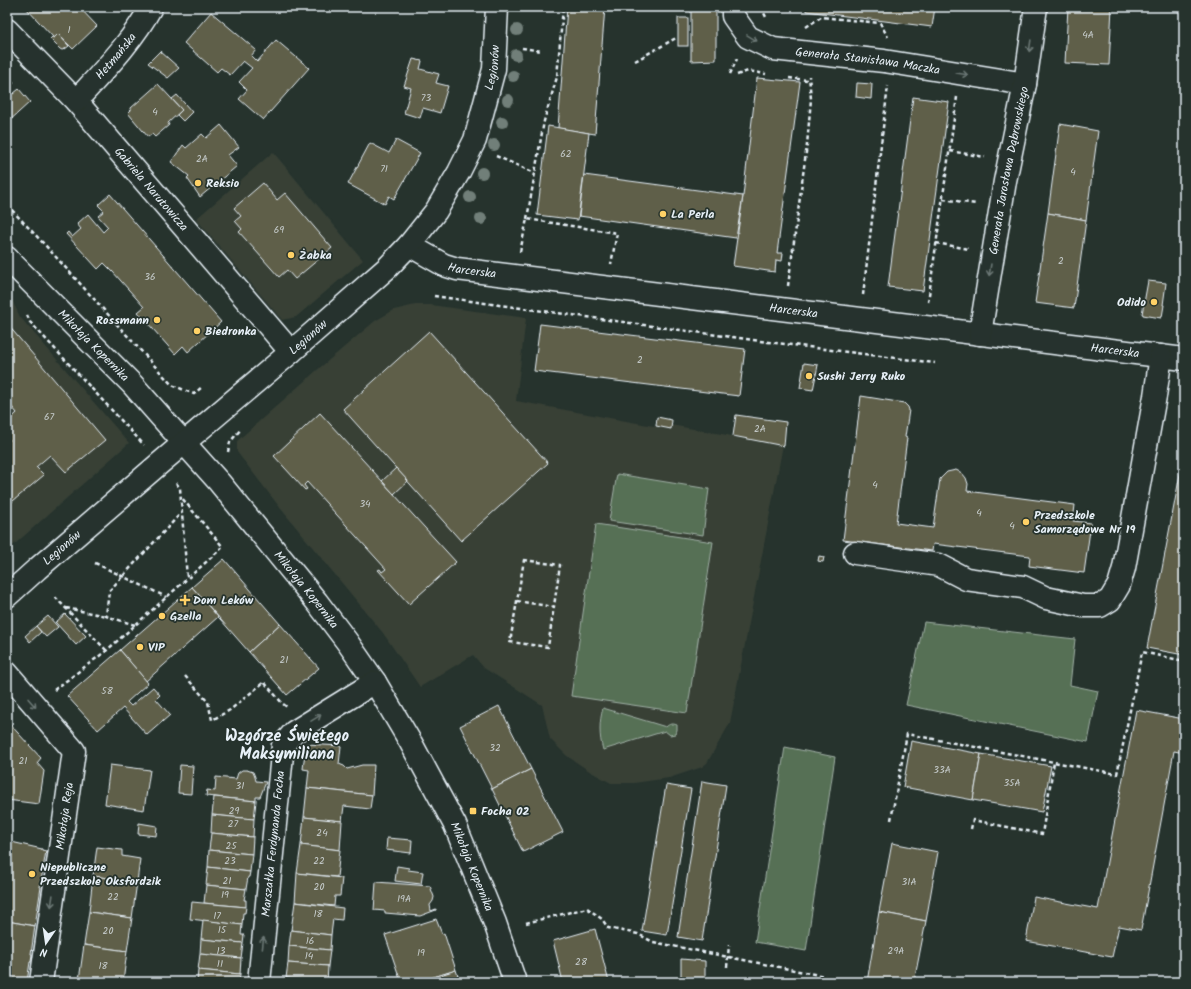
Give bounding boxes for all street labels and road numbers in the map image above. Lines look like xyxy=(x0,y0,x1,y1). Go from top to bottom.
street label: Hetmańska xyxy=(90,28,141,84)
street label: Generała Stanisława Maczka xyxy=(795,42,942,80)
street label: Legionów xyxy=(479,43,505,92)
street label: Generała Jarosława Dąbrowskiego xyxy=(984,85,1034,256)
street label: Gabriela Narutowicza xyxy=(110,143,193,236)
street label: Harcerska xyxy=(445,257,498,283)
street label: Harcerska xyxy=(768,298,819,323)
street label: Mikołaja Kopernika xyxy=(53,305,134,386)
street label: Legionów xyxy=(284,314,332,359)
street label: Harcerska xyxy=(1090,338,1141,363)
street label: Legionów xyxy=(38,525,86,570)
street label: Mikołaja Kopernika xyxy=(269,546,344,633)
street label: Marszałka Ferdynanda Focha xyxy=(256,769,290,918)
street label: Mikołaja Reja xyxy=(51,781,79,851)
street label: Mikołaja Kopernika xyxy=(445,819,499,914)

